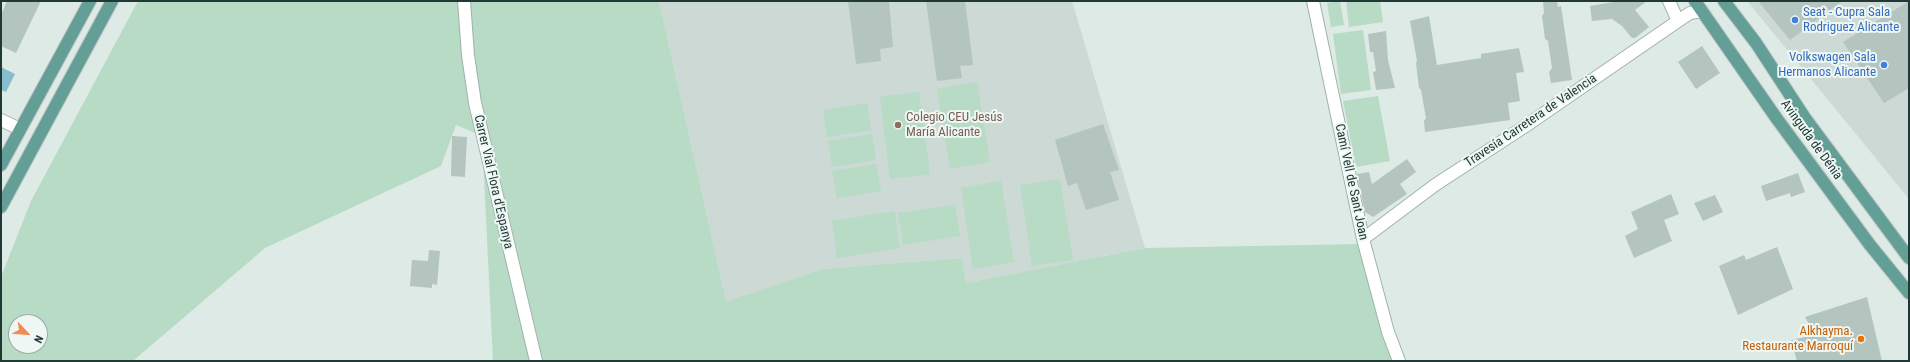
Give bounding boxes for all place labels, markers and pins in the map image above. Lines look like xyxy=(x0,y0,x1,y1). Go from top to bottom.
place label: Seat - Cupra Sala Rodriguez Alicante xyxy=(1803,5,1899,36)
marker: Seat - Cupra Sala Rodriguez Alicante xyxy=(1790,15,1800,25)
place label: Volkswagen Sala Hermanos Alicante xyxy=(1778,50,1876,81)
marker: Volkswagen Sala Hermanos Alicante xyxy=(1879,60,1889,70)
place label: Colegio CEU Jesús María Alicante xyxy=(906,110,1003,141)
marker: Colegio CEU Jesús María Alicante xyxy=(893,120,903,130)
place label: Alkhayma. Restaurante Marroquí xyxy=(1742,324,1853,355)
marker: Alkhayma. Restaurante Marroquí xyxy=(1856,334,1866,344)

